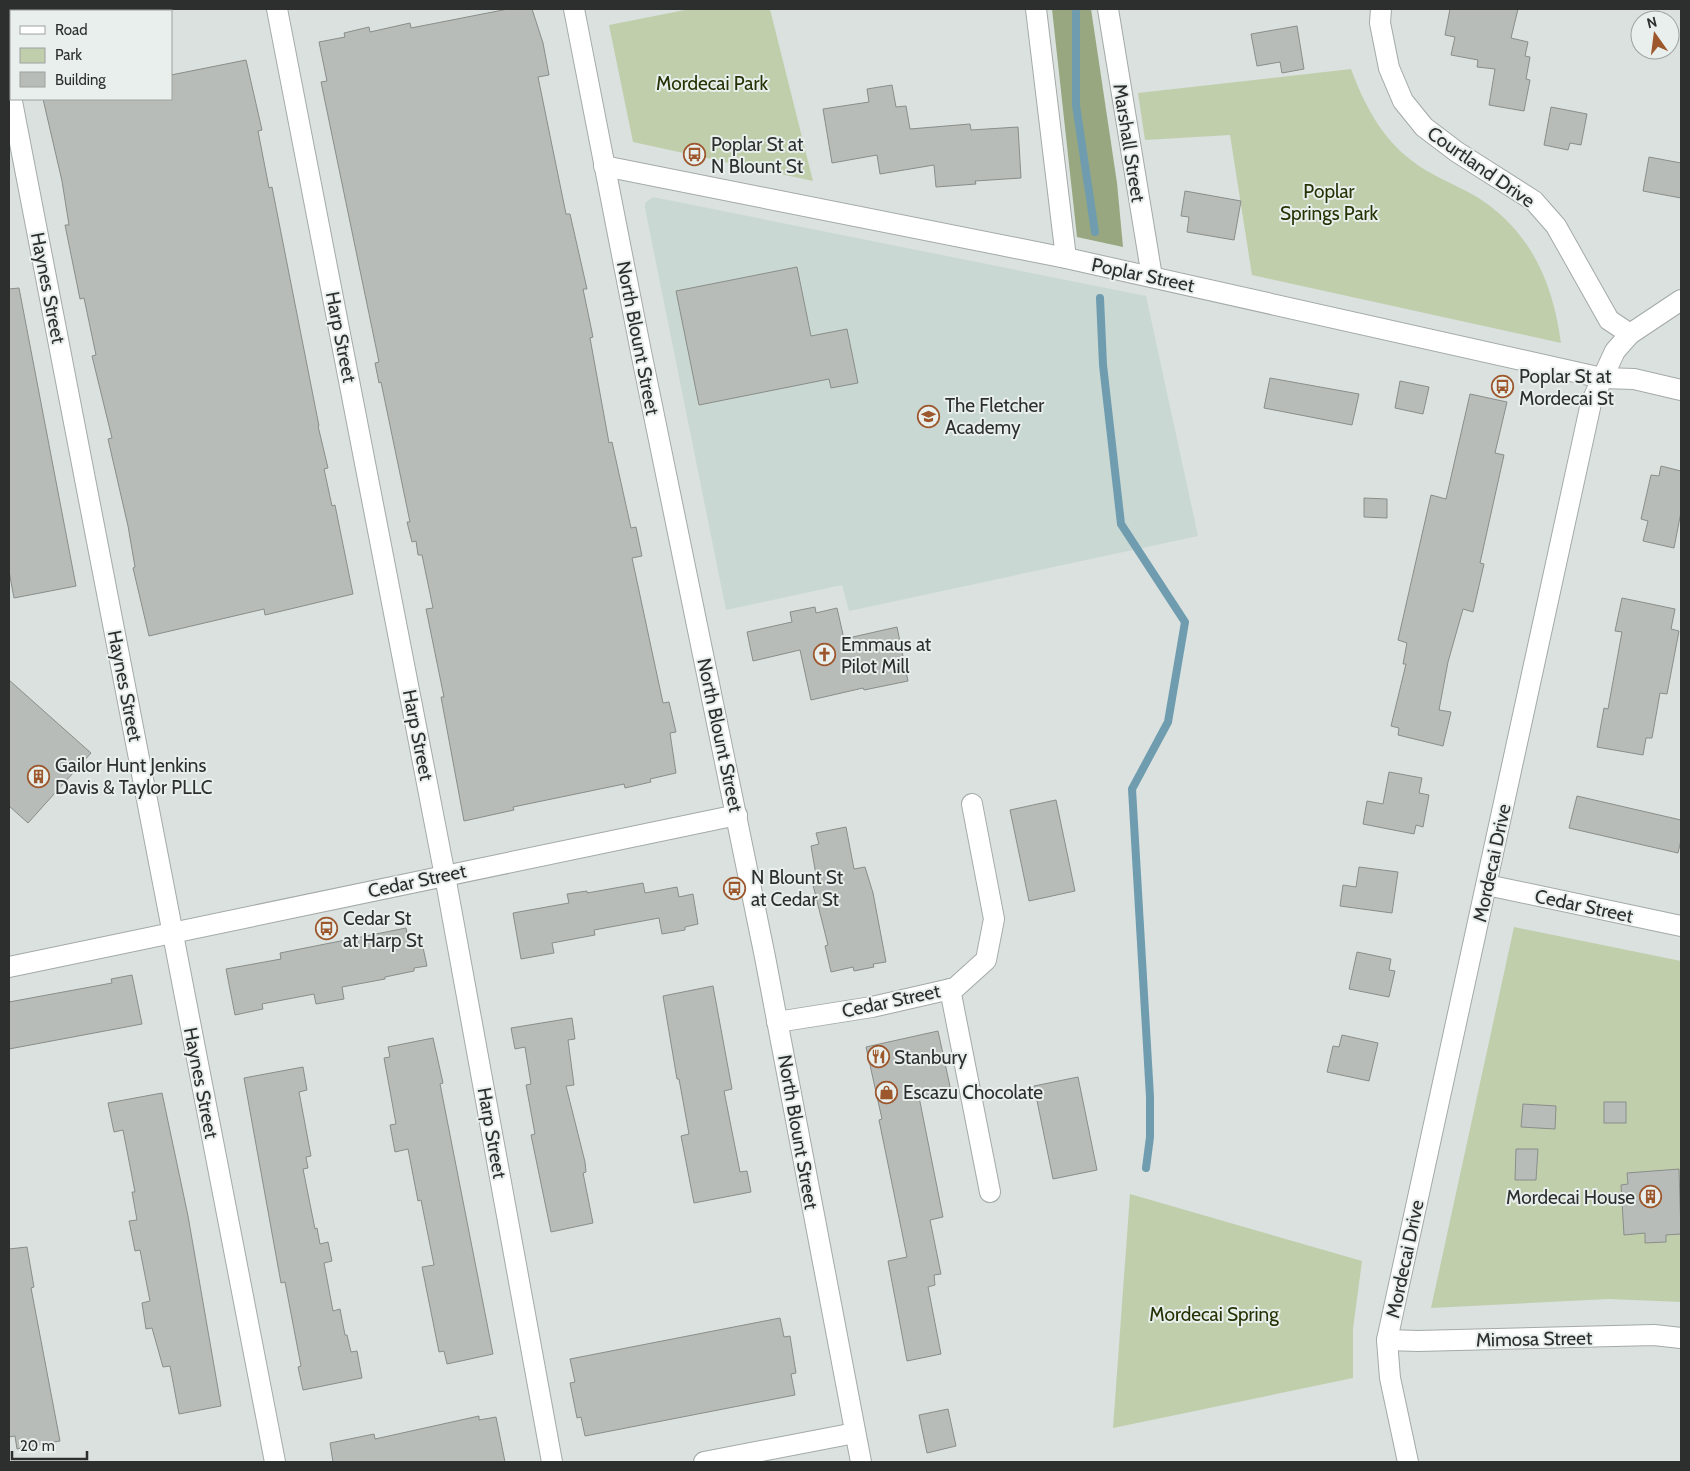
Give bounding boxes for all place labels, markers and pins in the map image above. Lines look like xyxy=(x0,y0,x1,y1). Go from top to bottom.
place label: Poplar St at N Blount St xyxy=(711,133,804,178)
bus stop icon: Poplar St at N Blount St xyxy=(683,143,707,167)
place label: Poplar St at Mordecai St xyxy=(1519,365,1615,410)
bus stop icon: Poplar St at Mordecai St xyxy=(1491,375,1515,399)
place label: The Fletcher Academy xyxy=(945,394,1044,439)
school or university icon: The Fletcher Academy xyxy=(917,404,941,428)
place label: Emmaus at Pilot Mill xyxy=(841,633,932,678)
church icon: Emmaus at Pilot Mill xyxy=(813,643,837,667)
place label: Gailor Hunt Jenkins Davis & Taylor PLLC xyxy=(55,754,213,799)
building icon: Gailor Hunt Jenkins Davis & Taylor PLLC xyxy=(27,764,51,788)
place label: N Blount St at Cedar St xyxy=(751,866,844,911)
bus stop icon: N Blount St at Cedar St xyxy=(723,876,747,900)
place label: Cedar St at Harp St xyxy=(343,907,424,952)
bus stop icon: Cedar St at Harp St xyxy=(315,917,339,941)
restaurant icon: Stanbury xyxy=(866,1045,890,1069)
place label: Stanbury xyxy=(894,1046,967,1069)
shop icon: Escazu Chocolate xyxy=(875,1080,899,1104)
place label: Escazu Chocolate xyxy=(903,1081,1043,1104)
building icon: Mordecai House xyxy=(1639,1185,1663,1209)
place label: Mordecai House xyxy=(1506,1186,1635,1209)

